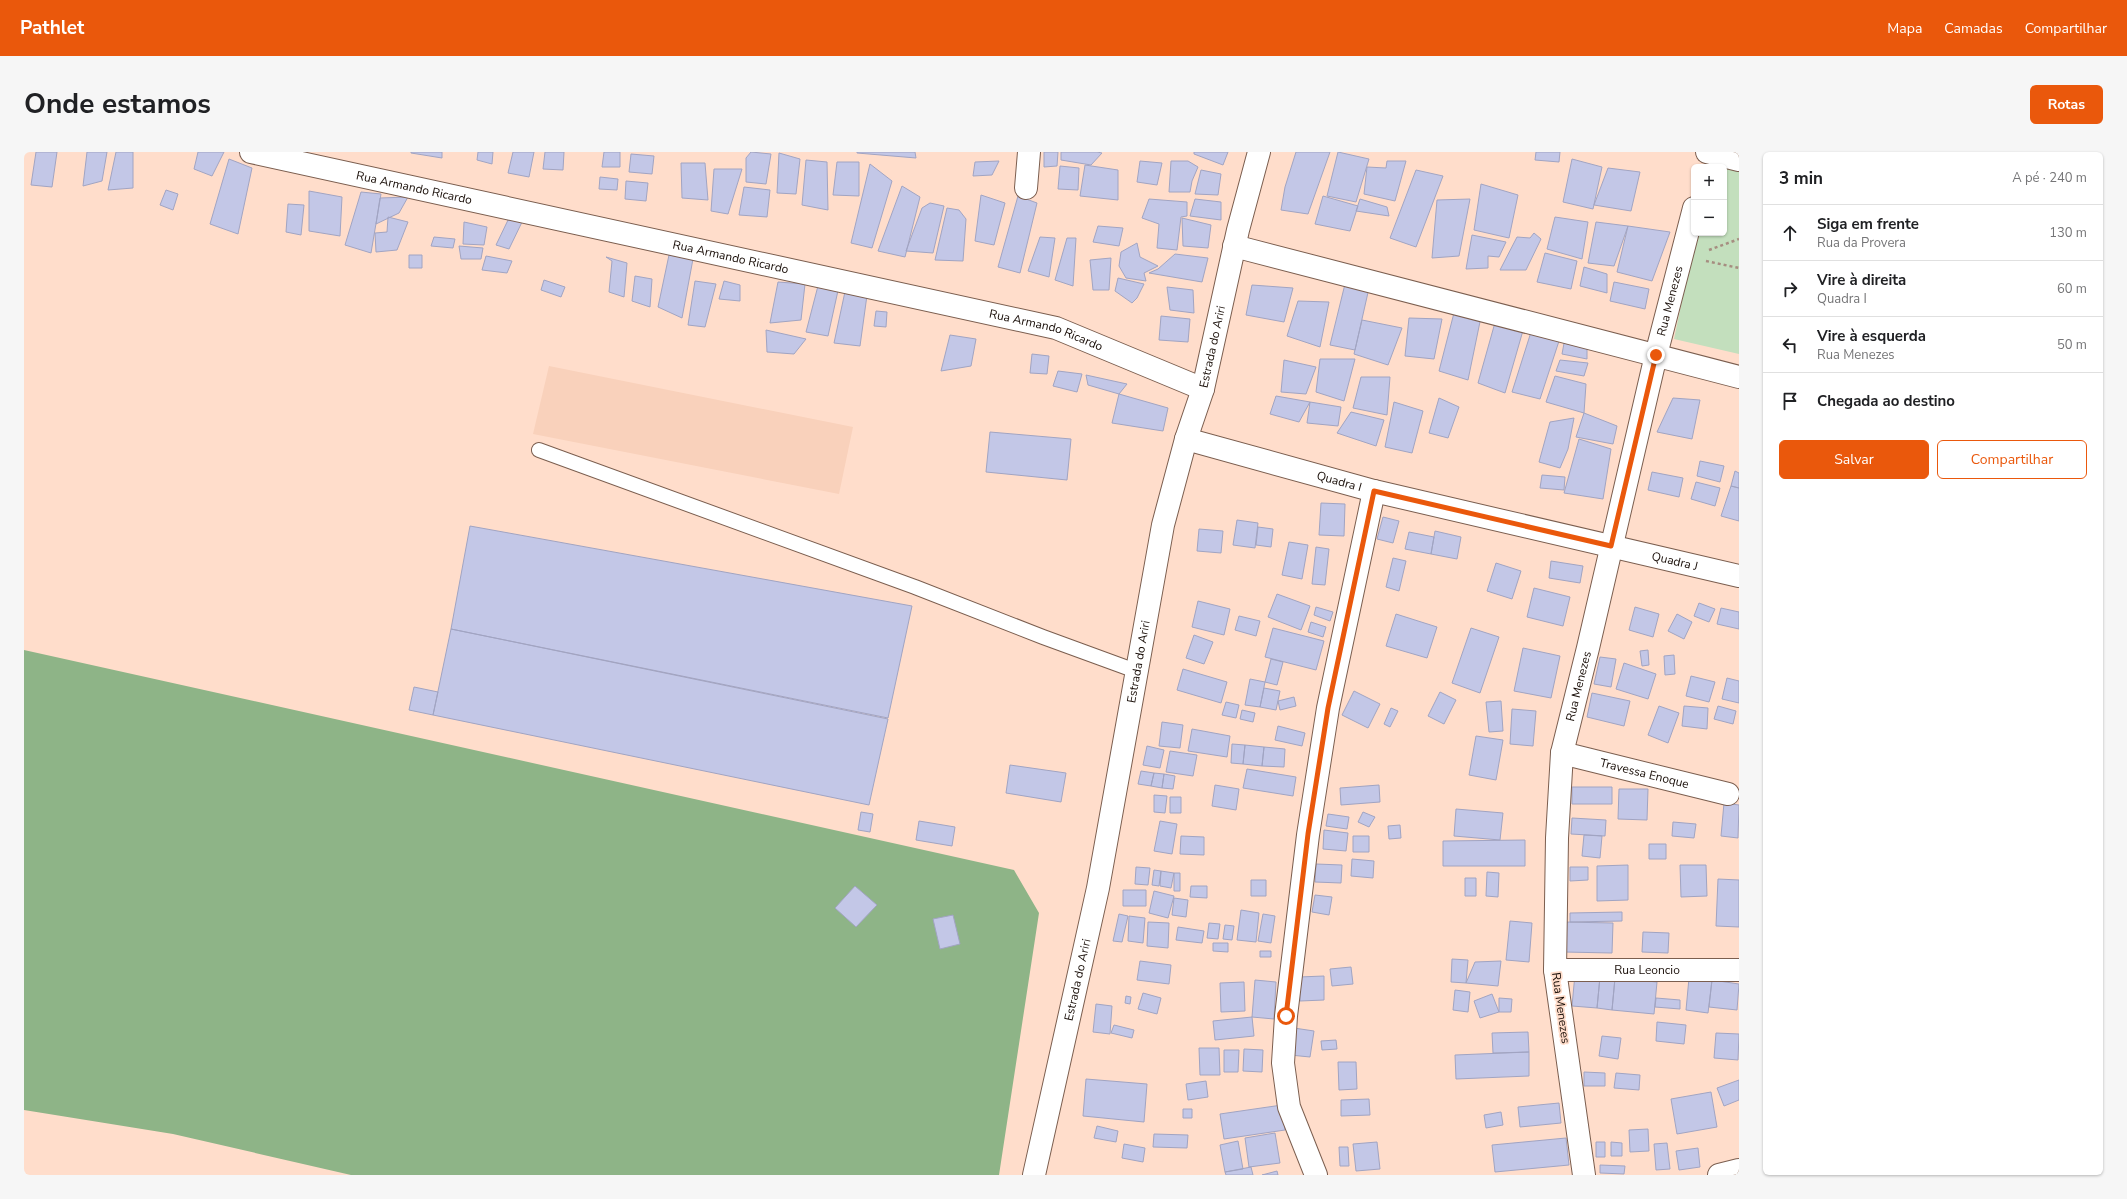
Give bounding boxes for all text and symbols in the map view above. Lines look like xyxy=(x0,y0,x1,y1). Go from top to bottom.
text: Pathlet xyxy=(20,15,84,41)
text: Mapa xyxy=(1887,19,1922,38)
text: Camadas xyxy=(1944,19,2003,38)
text: Compartilhar xyxy=(2025,19,2107,38)
text: Onde estamos xyxy=(24,85,211,123)
button: Rotas xyxy=(2030,85,2103,124)
map controls xyxy=(1691,164,1727,236)
button: + xyxy=(1691,164,1727,200)
street label: Rua Armando Ricardo xyxy=(355,167,474,208)
text: 3 min xyxy=(1779,167,1823,190)
text: A pé · 240 m xyxy=(2012,169,2087,187)
button: − xyxy=(1691,200,1727,236)
text: Siga em frente xyxy=(1817,214,1919,234)
icon: ahead xyxy=(1779,222,1801,244)
text: 130 m xyxy=(2049,224,2087,242)
text: Rua da Provera xyxy=(1817,234,1906,252)
street label: Rua Armando Ricardo xyxy=(671,236,790,277)
street label: Rua Menezes xyxy=(1653,264,1687,338)
text: Vire à direita xyxy=(1817,270,1906,290)
icon: right xyxy=(1779,278,1801,300)
text: 60 m xyxy=(2057,280,2087,298)
text: Quadra I xyxy=(1817,290,1867,308)
street label: Estrada do Ariri xyxy=(1196,304,1229,389)
street label: Rua Armando Ricardo xyxy=(988,306,1106,355)
text: Vire à esquerda xyxy=(1817,326,1926,346)
icon: left xyxy=(1779,334,1801,356)
text: 50 m xyxy=(2057,336,2087,354)
route end xyxy=(1647,346,1665,364)
text: Rua Menezes xyxy=(1817,346,1895,364)
icon: arrive xyxy=(1779,390,1801,412)
text: Chegada ao destino xyxy=(1817,391,1955,411)
button: Salvar xyxy=(1779,440,1929,479)
button: Compartilhar xyxy=(1937,440,2087,479)
street label: Quadra I xyxy=(1315,468,1364,495)
street label: Quadra J xyxy=(1650,548,1700,574)
street label: Estrada do Ariri xyxy=(1123,619,1154,704)
street label: Rua Menezes xyxy=(1562,649,1595,723)
street label: Travessa Enoque xyxy=(1598,755,1691,792)
street label: Estrada do Ariri xyxy=(1061,937,1094,1022)
street label: Rua Leoncio xyxy=(1614,962,1680,978)
street label: Rua Menezes xyxy=(1548,971,1574,1045)
route start xyxy=(1277,1007,1295,1025)

